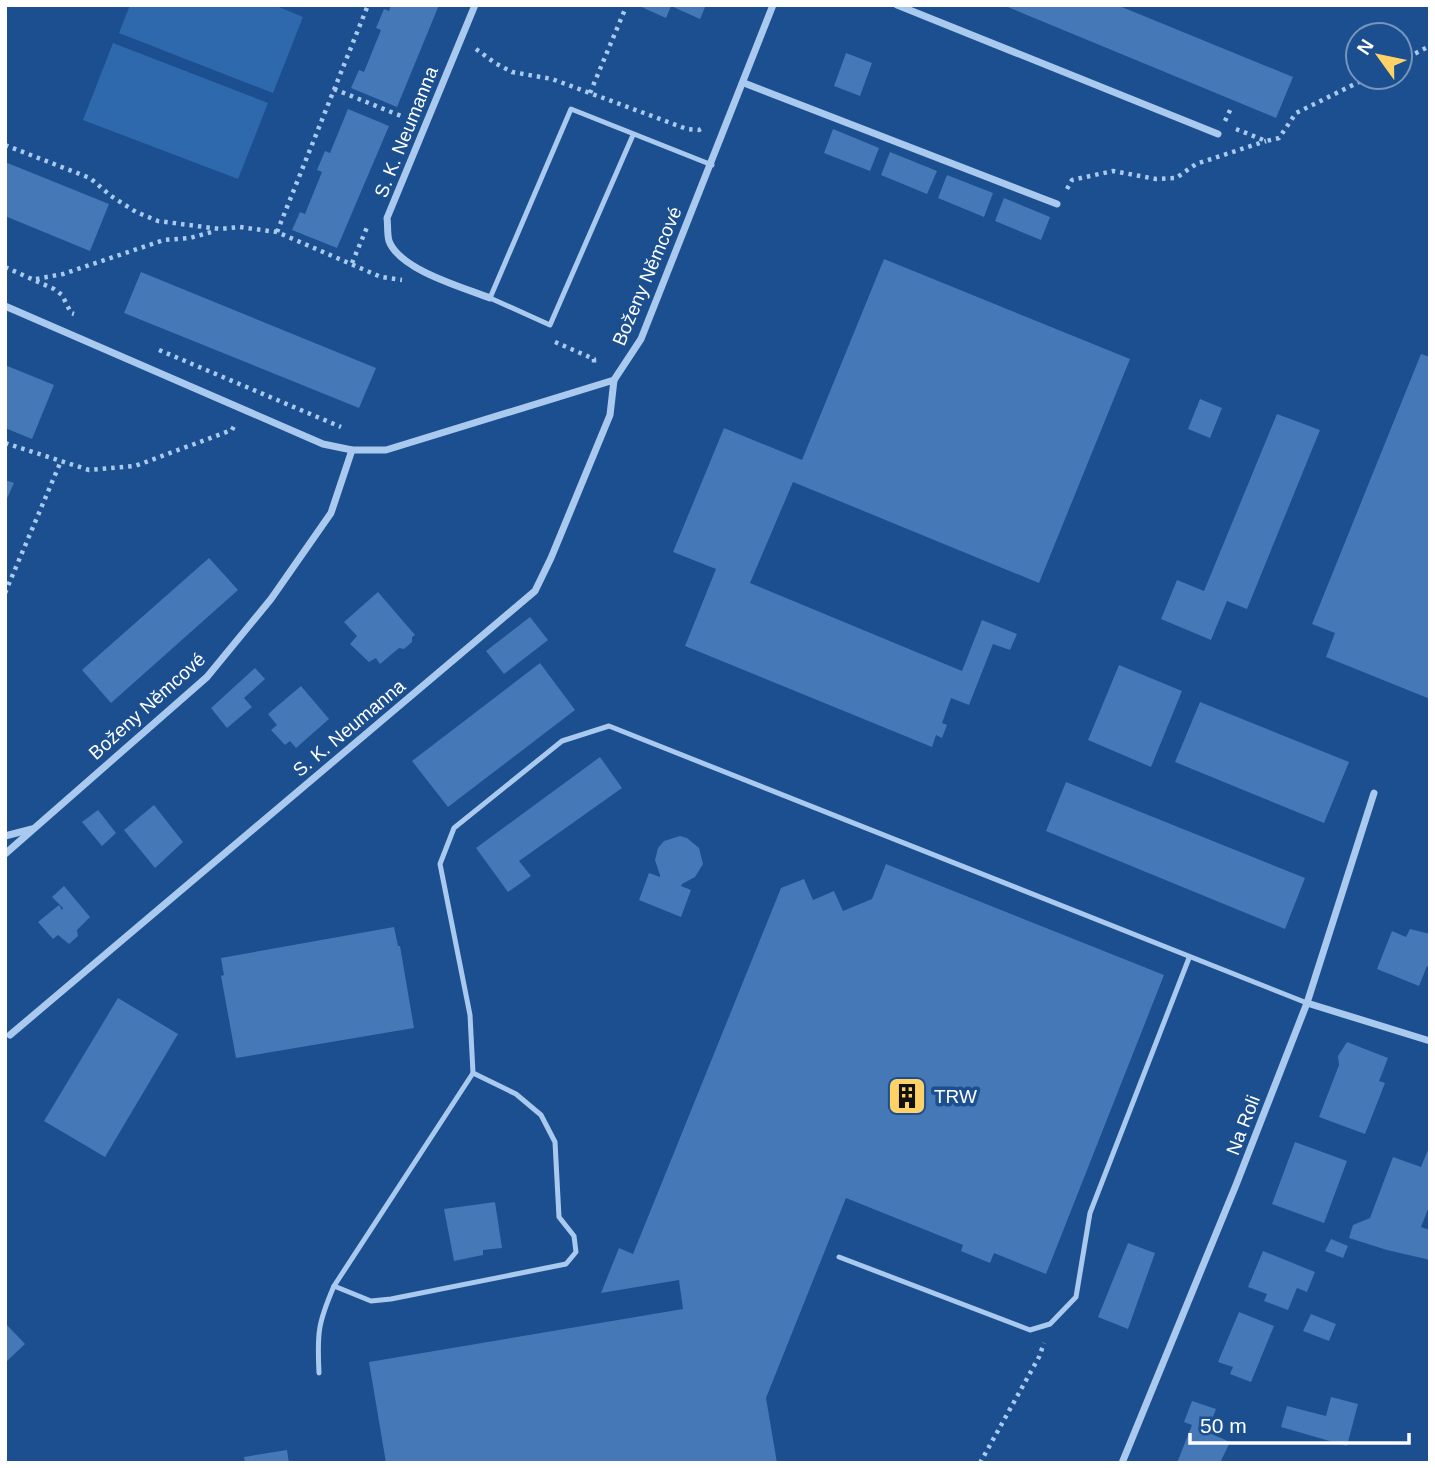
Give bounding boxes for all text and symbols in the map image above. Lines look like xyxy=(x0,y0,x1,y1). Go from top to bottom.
north arrow xyxy=(1344,21,1414,91)
text: N xyxy=(1353,36,1378,58)
street label: S. K. Neumanna xyxy=(370,63,442,201)
street label: Boženy Němcové xyxy=(608,203,686,349)
street label: Boženy Němcové xyxy=(85,648,209,764)
street label: S. K. Neumanna xyxy=(289,675,409,781)
building icon: TRW xyxy=(886,1075,928,1117)
place label: TRW xyxy=(934,1086,977,1107)
street label: Na Roli xyxy=(1222,1092,1264,1158)
scale bar xyxy=(1190,1402,1409,1446)
text: 50 m xyxy=(1200,1414,1247,1437)

